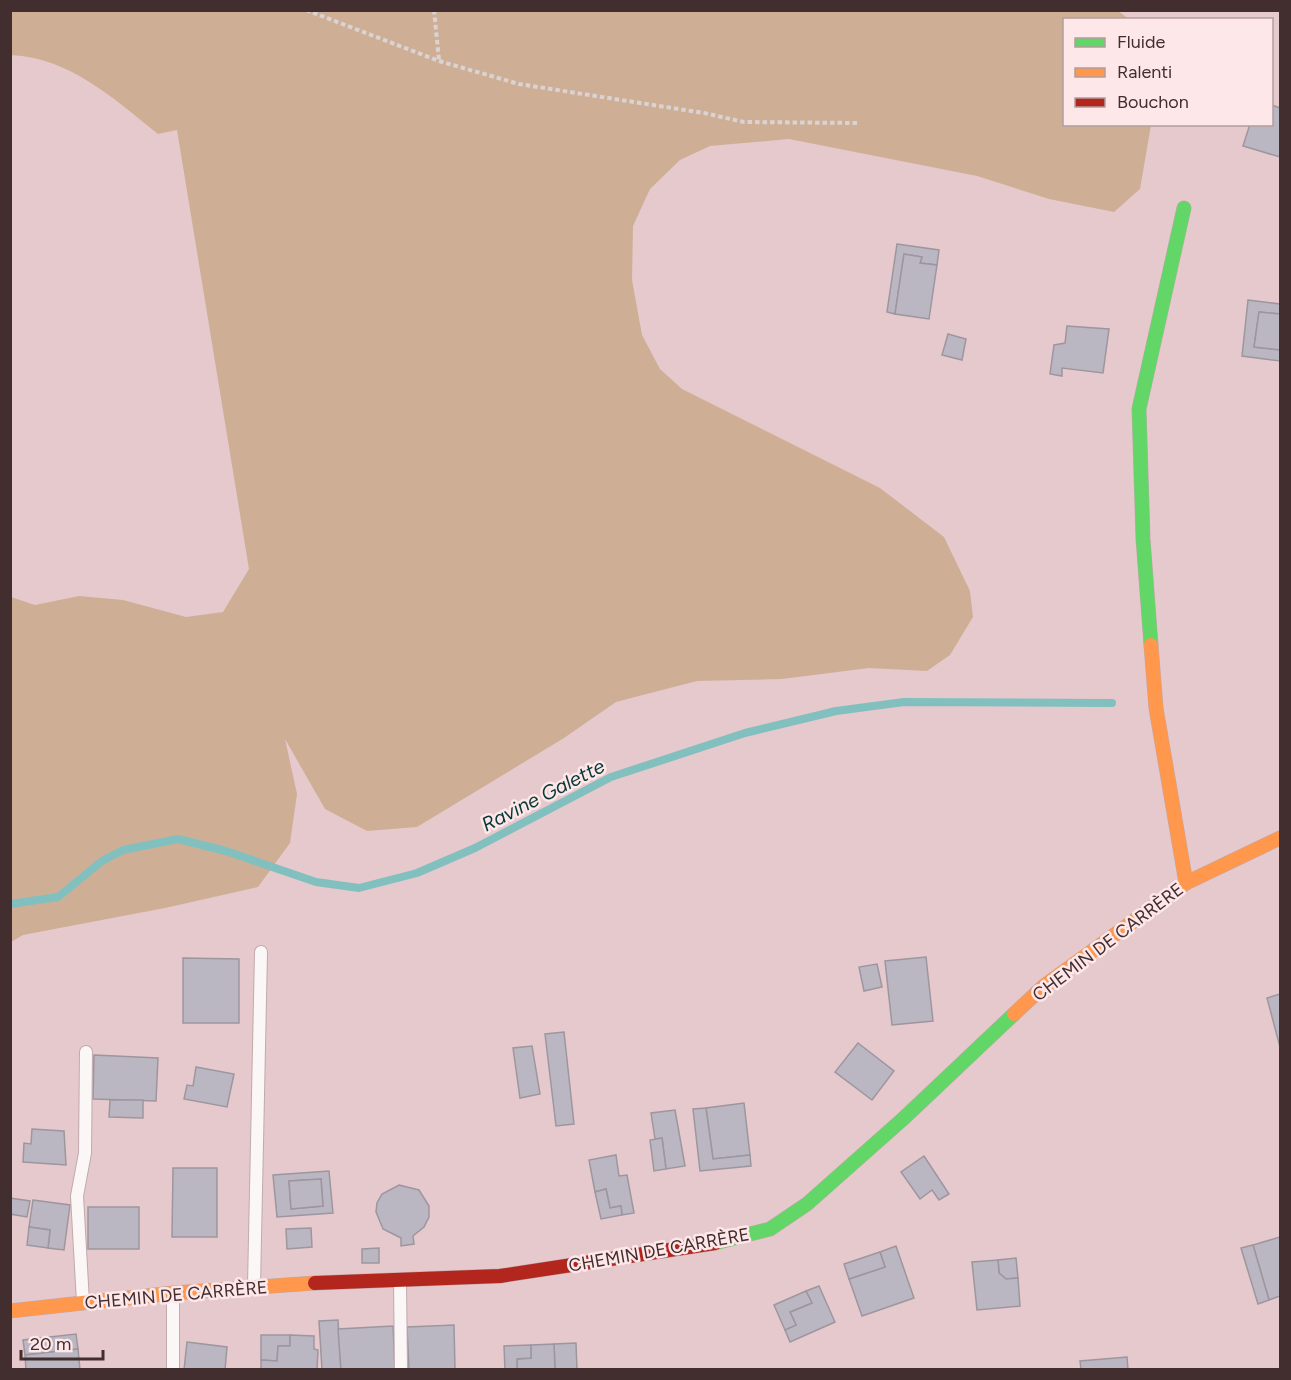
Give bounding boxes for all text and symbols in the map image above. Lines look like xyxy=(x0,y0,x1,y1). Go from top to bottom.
legend xyxy=(1063,18,1273,126)
text: Fluide xyxy=(1117,31,1166,53)
text: Ralenti xyxy=(1117,61,1172,83)
text: Bouchon xyxy=(1117,91,1189,113)
water label: Ravine Galette xyxy=(477,754,609,836)
street label: CHEMIN DE CARRÈRE xyxy=(1028,878,1188,1006)
street label: CHEMIN DE CARRÈRE xyxy=(567,1223,751,1277)
street label: CHEMIN DE CARRÈRE xyxy=(84,1276,268,1314)
scale bar xyxy=(21,1323,104,1361)
text: 20 m xyxy=(30,1333,71,1355)

